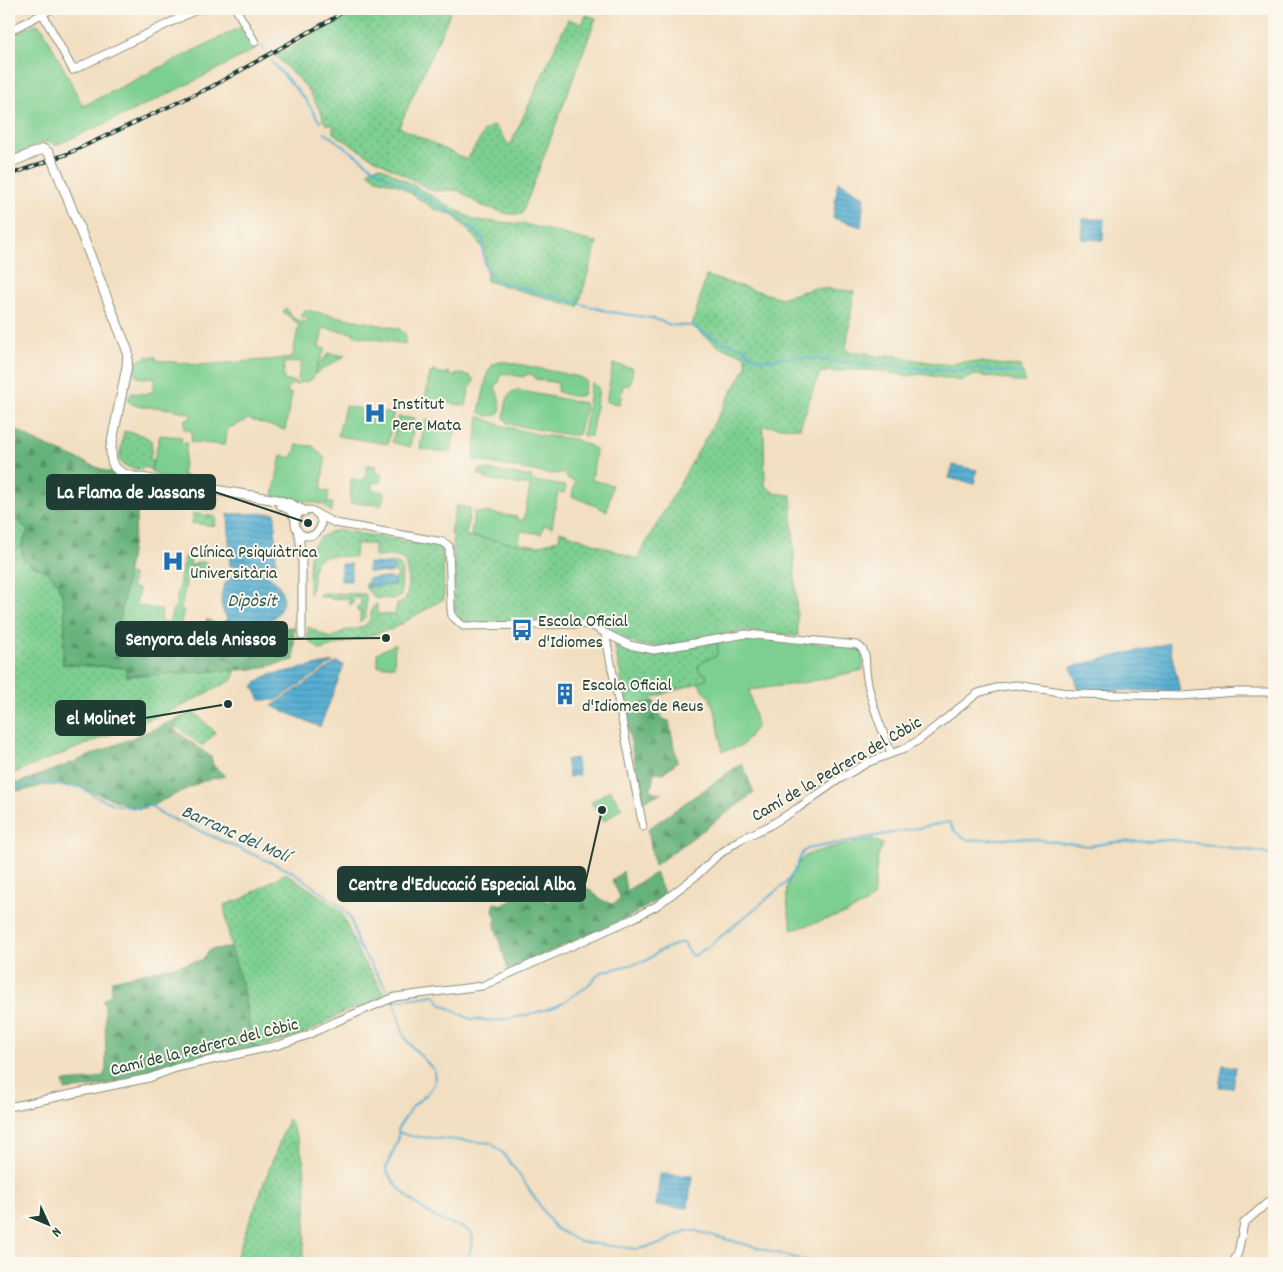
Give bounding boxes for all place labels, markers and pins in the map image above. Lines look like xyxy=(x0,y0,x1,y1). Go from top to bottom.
place label: Institut Pere Mata xyxy=(392,393,461,439)
hospital icon: Institut Pere Mata xyxy=(362,400,388,426)
callout: La Flama de Jassans xyxy=(47,475,215,509)
place label: Clínica Psiquiàtrica Universitària xyxy=(190,541,318,587)
hospital icon: Clínica Psiquiàtrica Universitària xyxy=(160,548,186,574)
place label: Escola Oficial d'Idiomes xyxy=(538,610,628,656)
bus stop icon: Escola Oficial d'Idiomes xyxy=(509,617,535,643)
callout: Senyora dels Anissos xyxy=(116,622,287,656)
place label: Escola Oficial d'Idiomes de Reus xyxy=(582,674,704,720)
building icon: Escola Oficial d'Idiomes de Reus xyxy=(552,681,578,707)
callout: el Molinet xyxy=(56,701,145,735)
callout: Centre d'Educació Especial Alba xyxy=(338,867,585,901)

